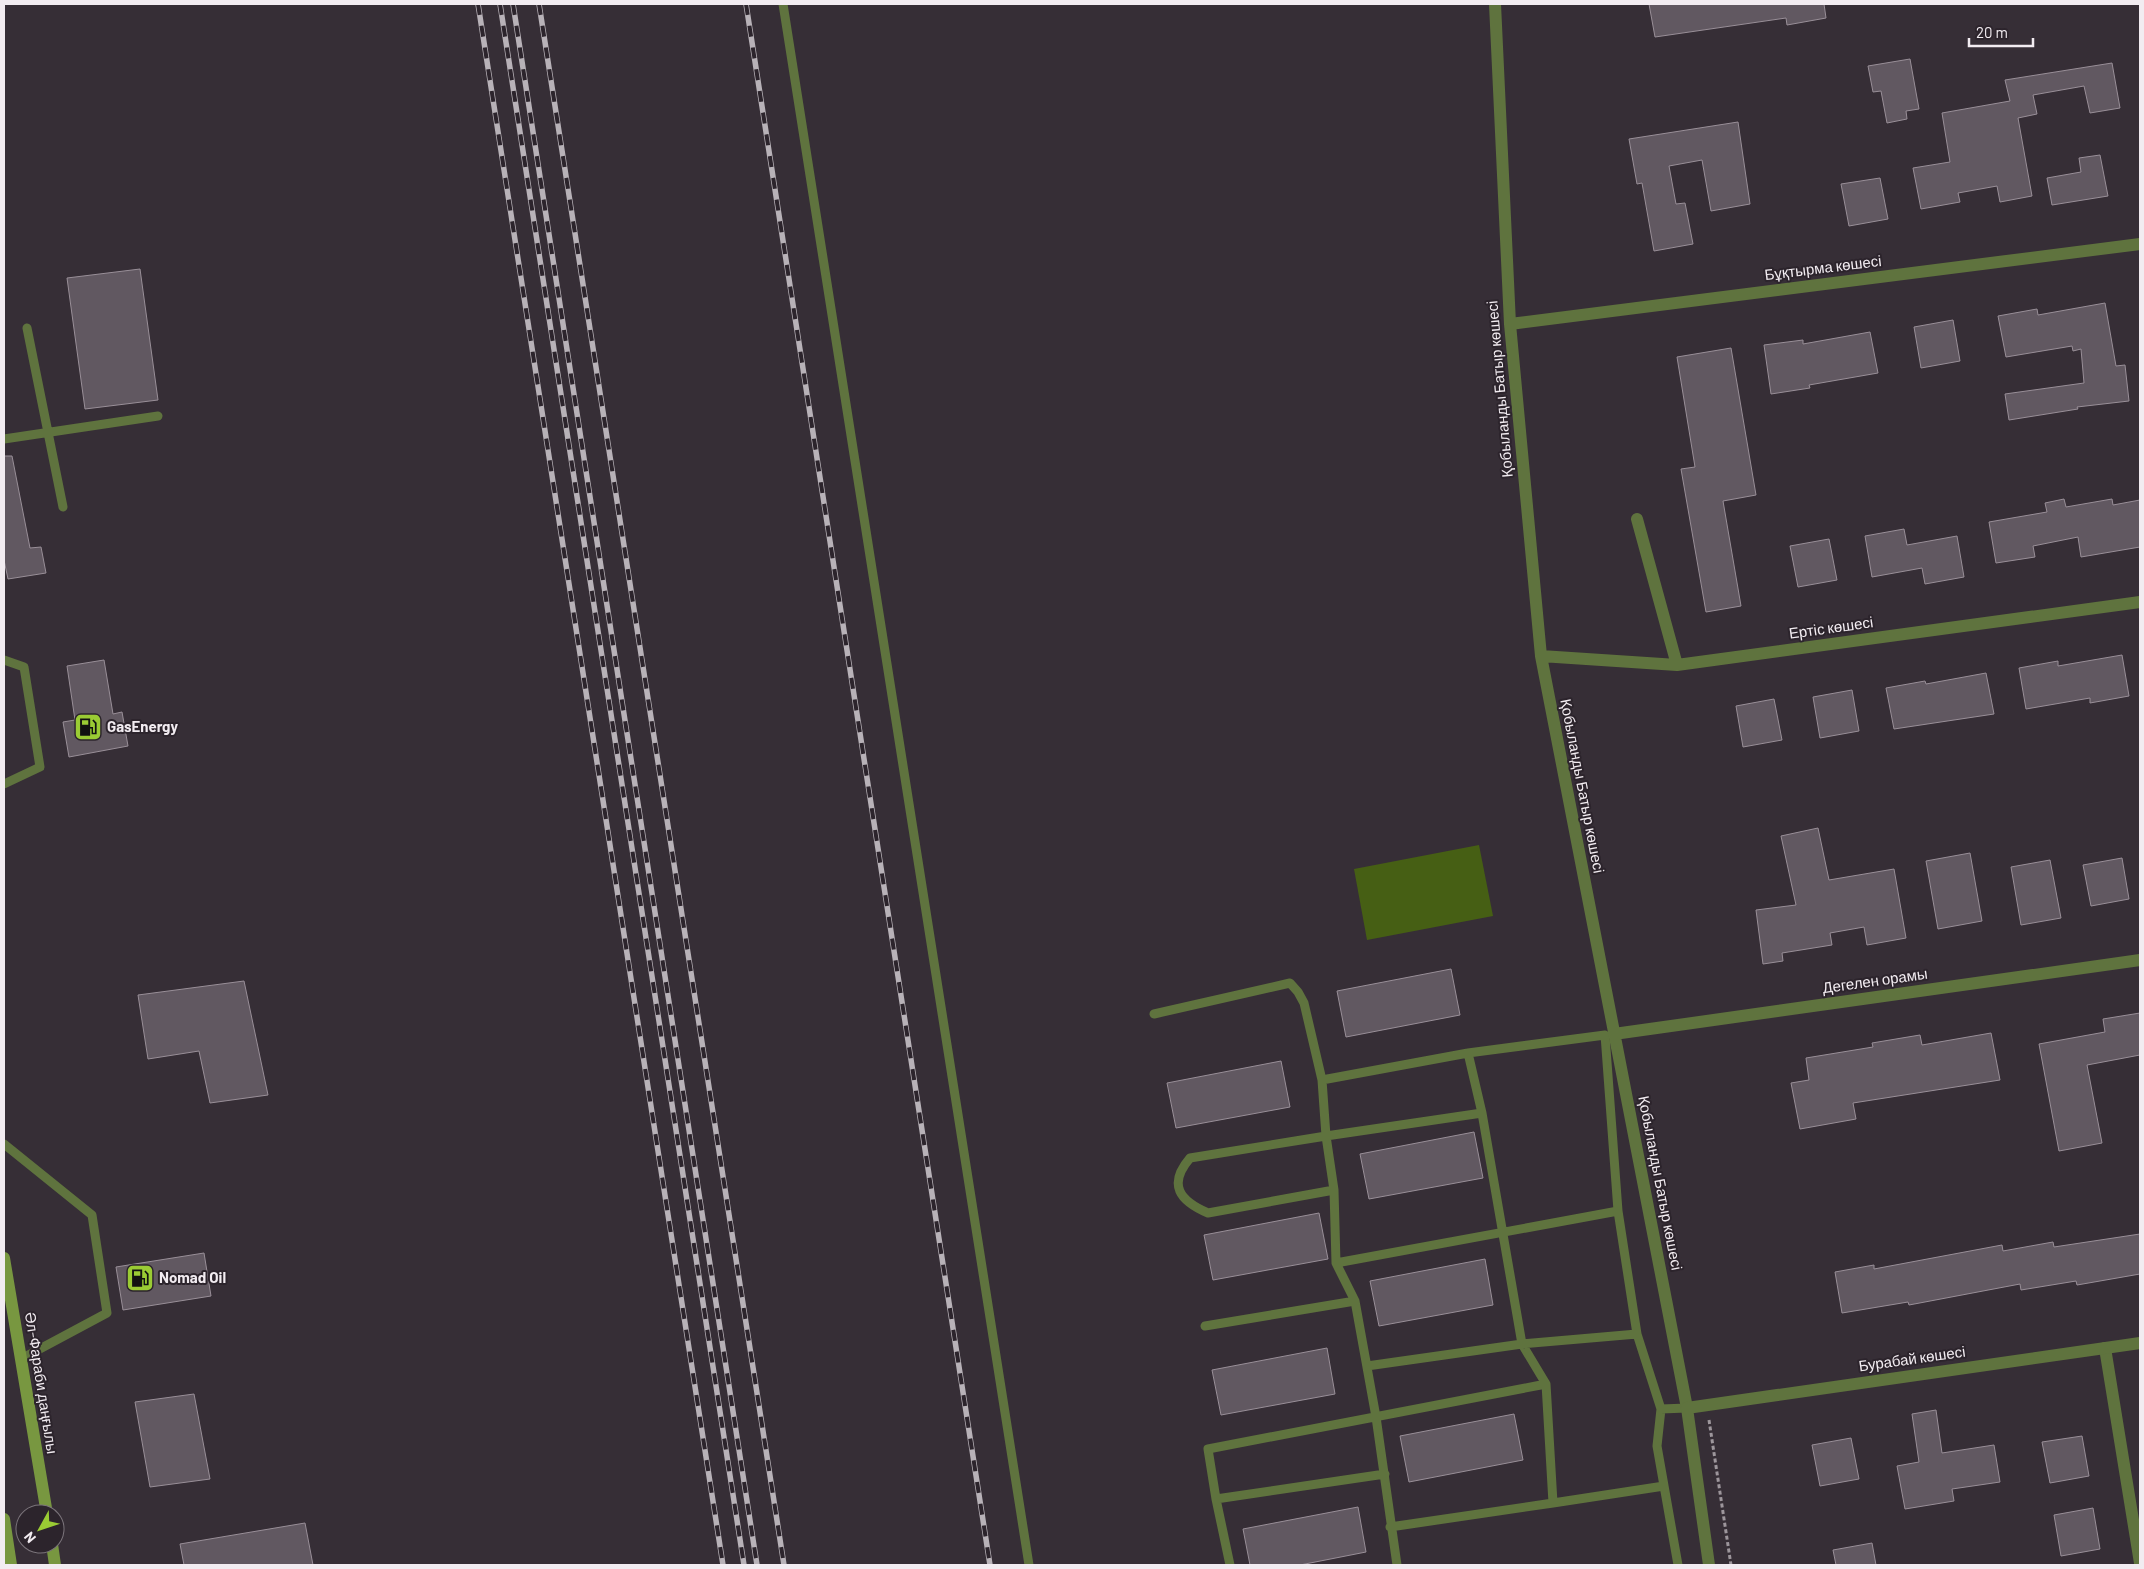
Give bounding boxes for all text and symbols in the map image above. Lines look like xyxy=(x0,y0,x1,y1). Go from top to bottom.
scale bar xyxy=(1969,15,2033,47)
text: 20 m xyxy=(1976,23,2008,41)
street label: Бұқтырма көшесі xyxy=(1763,251,1882,283)
street label: Қобыланды Батыр көшесі xyxy=(1482,300,1516,478)
street label: Ертіс көшесі xyxy=(1788,612,1874,642)
street label: Қобыланды Батыр көшесі xyxy=(1557,697,1609,875)
fuel station icon: GasEnergy xyxy=(73,712,103,742)
place label: GasEnergy xyxy=(107,717,178,735)
street label: Дегелен орамы xyxy=(1821,964,1929,996)
street label: Қобыланды Батыр көшесі xyxy=(1635,1094,1687,1272)
fuel station icon: Nomad Oil xyxy=(125,1263,155,1293)
place label: Nomad Oil xyxy=(159,1268,226,1286)
street label: Әл-Фараби даңғылы xyxy=(22,1311,62,1455)
street label: Бурабай көшесі xyxy=(1857,1342,1966,1374)
north arrow xyxy=(15,1504,65,1554)
text: N xyxy=(20,1529,39,1547)

